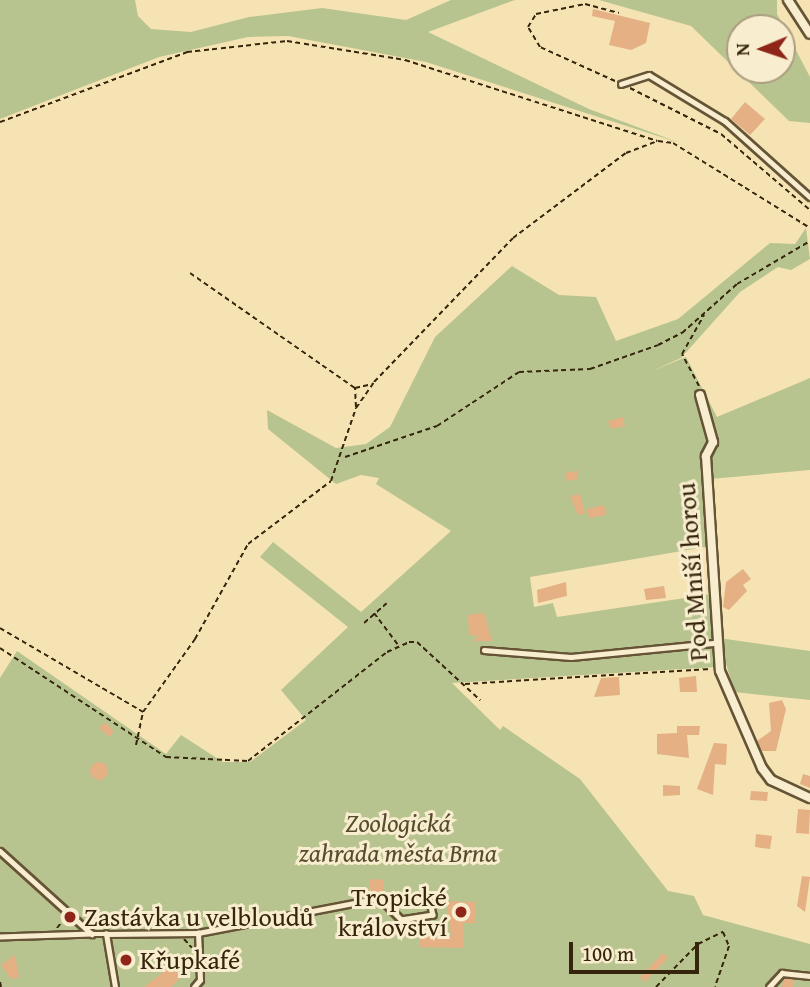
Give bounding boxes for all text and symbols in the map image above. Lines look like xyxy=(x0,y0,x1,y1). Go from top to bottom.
north arrow xyxy=(726,14,796,84)
text: N xyxy=(728,43,756,57)
street label: Pod Mniší horou xyxy=(670,482,714,662)
park label: Zoologická zahrada města Brna xyxy=(299,807,497,868)
place label: Tropické království xyxy=(338,881,447,942)
place label: Zastávka u velbloudů xyxy=(84,901,314,933)
marker: Tropické království xyxy=(453,904,469,920)
marker: Zastávka u velbloudů xyxy=(62,909,78,925)
scale bar xyxy=(572,928,702,972)
text: 100 m xyxy=(582,938,634,969)
place label: Křupkafé xyxy=(140,944,240,976)
marker: Křupkafé xyxy=(118,952,134,968)

